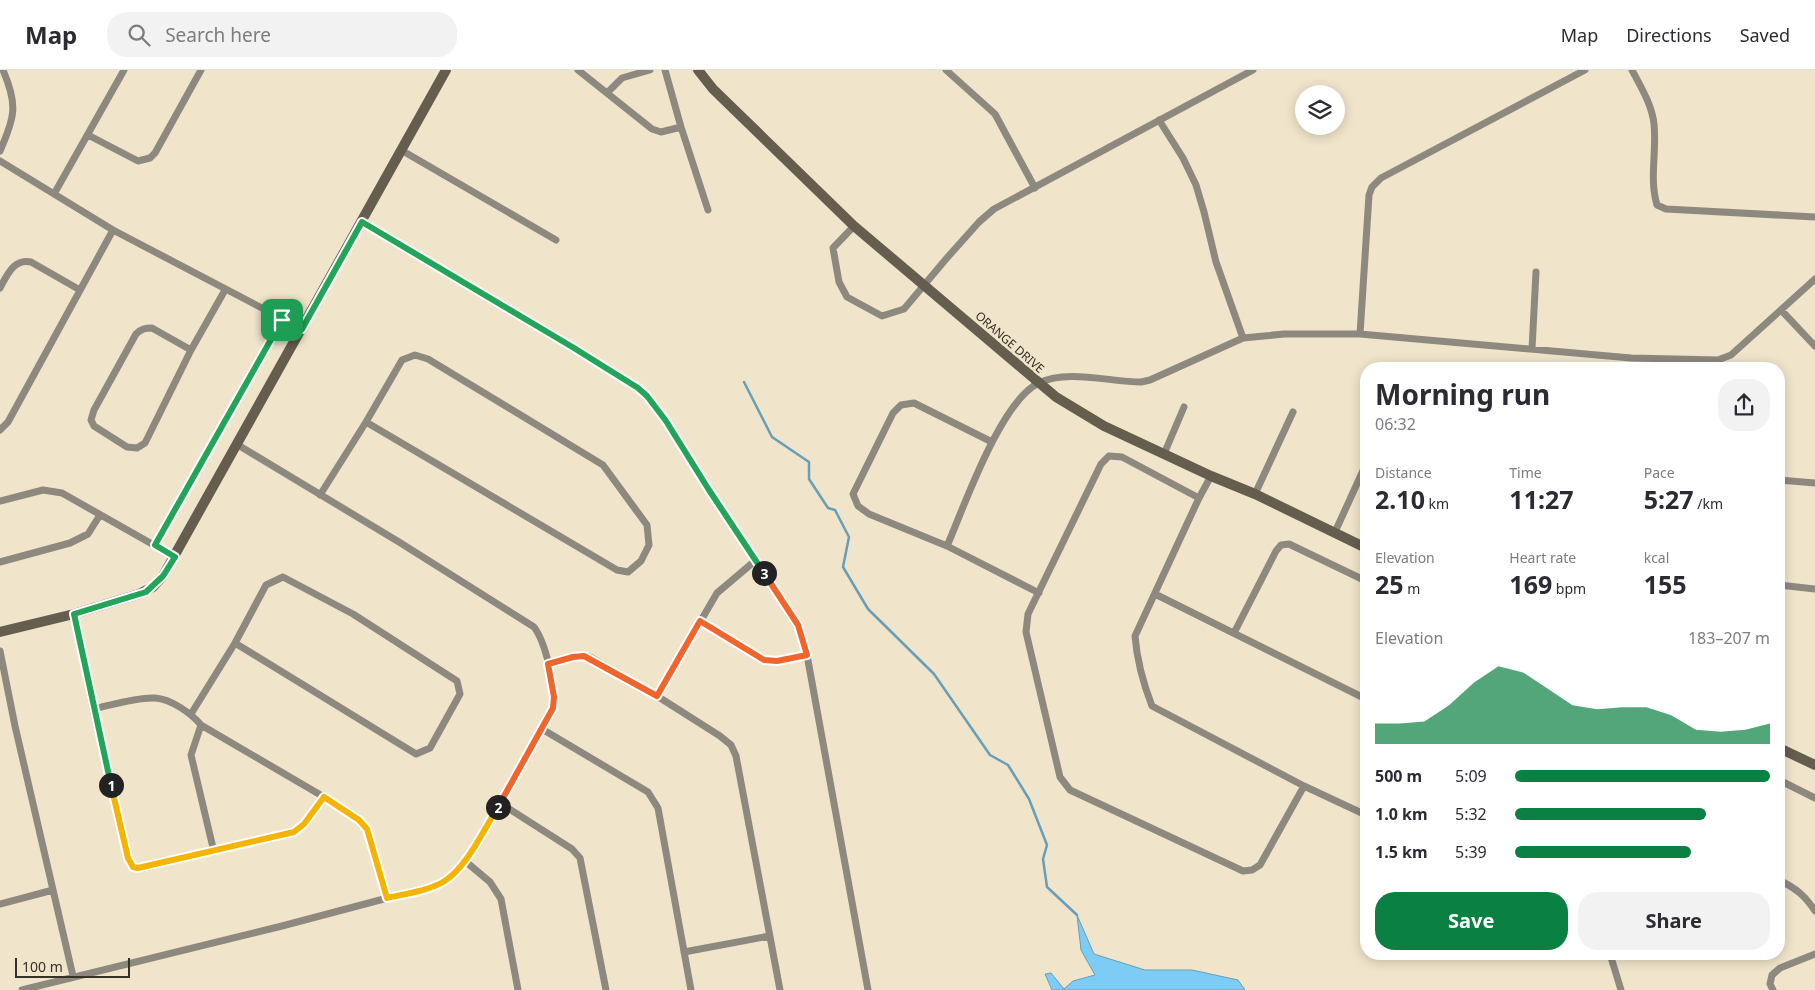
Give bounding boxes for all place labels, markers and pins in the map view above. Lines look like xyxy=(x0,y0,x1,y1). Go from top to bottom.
pin xyxy=(261,299,303,341)
pin: 3 xyxy=(752,560,776,586)
pin: 1 xyxy=(98,772,124,798)
pin: 2 xyxy=(486,794,510,820)

